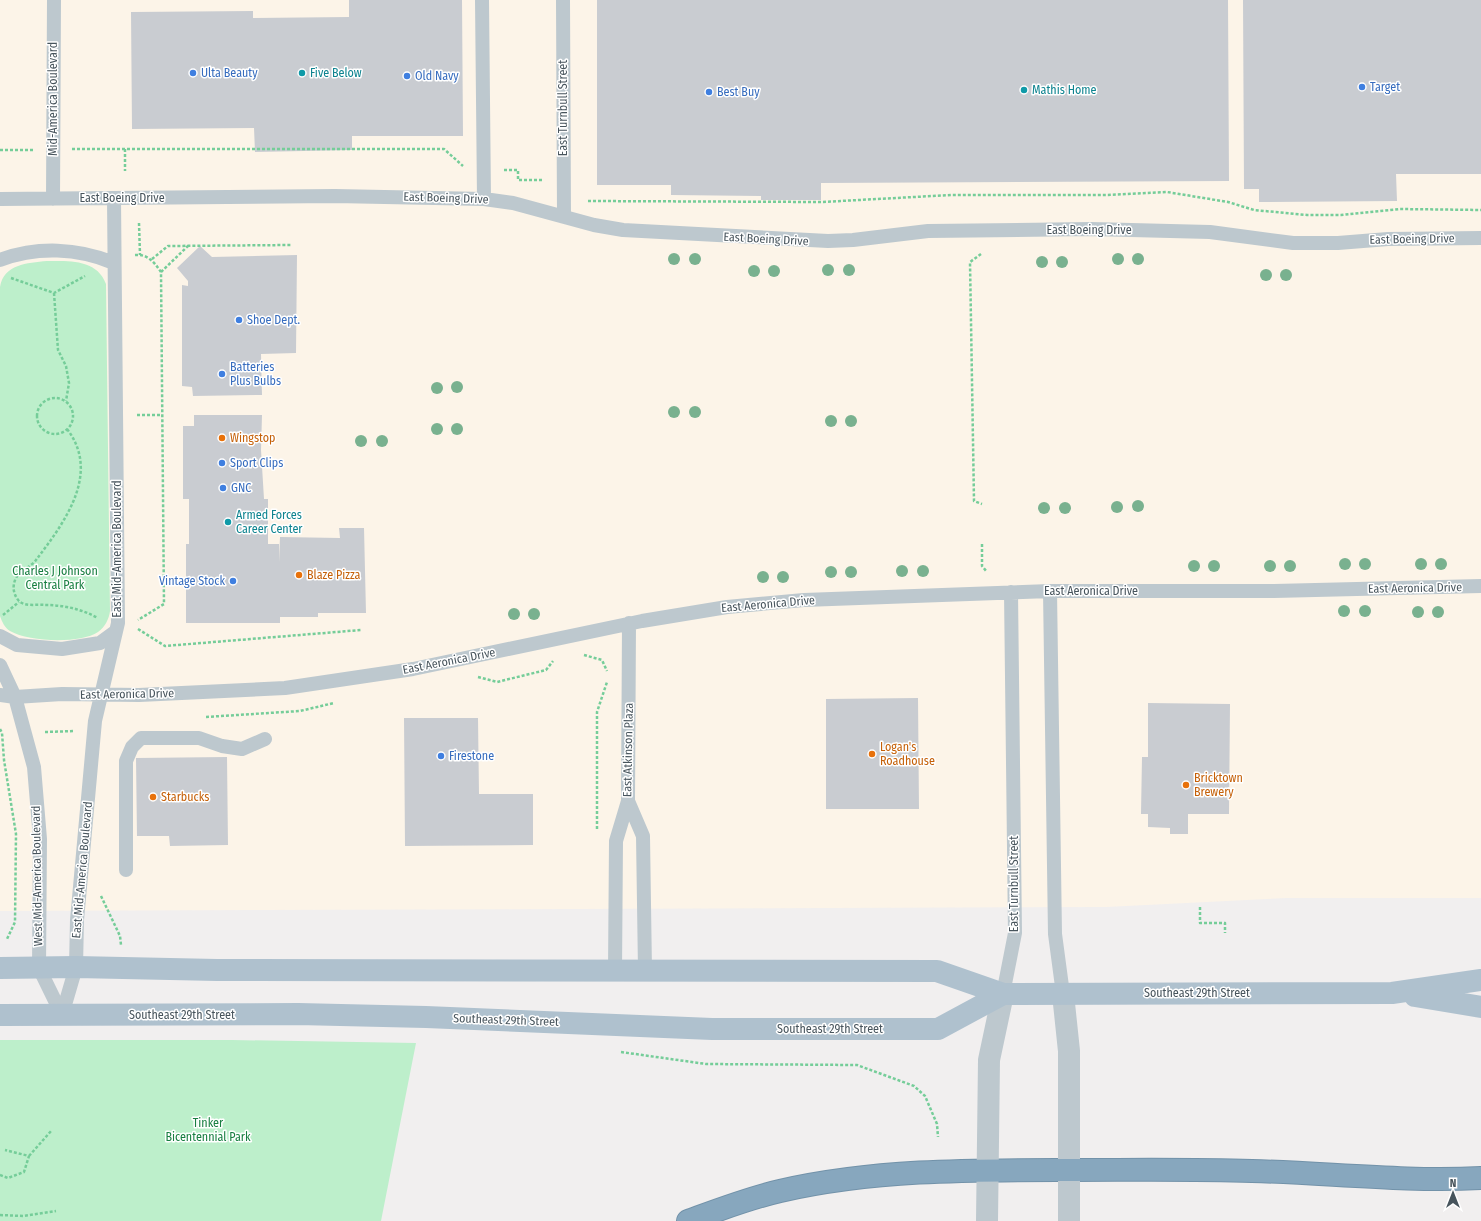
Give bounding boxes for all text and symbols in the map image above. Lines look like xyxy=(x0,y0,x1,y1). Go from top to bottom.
street label: Mid-America Boulevard xyxy=(46,42,60,156)
street label: East Turnbull Street xyxy=(556,60,570,156)
place label: Ulta Beauty xyxy=(201,66,258,80)
place label: Five Below xyxy=(310,66,362,80)
marker: Ulta Beauty xyxy=(188,68,198,78)
marker: Five Below xyxy=(297,68,307,78)
place label: Old Navy xyxy=(415,69,459,83)
marker: Old Navy xyxy=(402,71,412,81)
place label: Target xyxy=(1370,80,1400,94)
marker: Target xyxy=(1357,82,1367,92)
place label: Mathis Home xyxy=(1032,83,1096,97)
place label: Best Buy xyxy=(717,85,760,99)
marker: Mathis Home xyxy=(1019,85,1029,95)
marker: Best Buy xyxy=(704,87,714,97)
street label: East Boeing Drive xyxy=(403,190,489,206)
street label: East Boeing Drive xyxy=(79,191,165,205)
street label: East Boeing Drive xyxy=(1046,223,1132,237)
street label: East Boeing Drive xyxy=(723,230,809,248)
street label: East Boeing Drive xyxy=(1369,231,1455,247)
place label: Shoe Dept. xyxy=(247,313,301,327)
marker: Shoe Dept. xyxy=(234,315,244,325)
place label: Batteries Plus Bulbs xyxy=(230,360,281,388)
marker: Batteries Plus Bulbs xyxy=(217,369,227,379)
place label: Wingstop xyxy=(230,431,275,445)
marker: Wingstop xyxy=(217,433,227,443)
place label: Sport Clips xyxy=(230,456,283,470)
marker: Sport Clips xyxy=(217,458,227,468)
street label: East Mid-America Boulevard xyxy=(110,480,124,618)
place label: GNC xyxy=(231,481,251,495)
marker: GNC xyxy=(218,483,228,493)
place label: Armed Forces Career Center xyxy=(236,508,303,536)
marker: Armed Forces Career Center xyxy=(223,517,233,527)
park label: Charles J Johnson Central Park xyxy=(12,564,98,592)
place label: Blaze Pizza xyxy=(307,568,361,582)
marker: Blaze Pizza xyxy=(294,570,304,580)
place label: Vintage Stock xyxy=(159,574,225,588)
marker: Vintage Stock xyxy=(228,576,238,586)
street label: East Aeronica Drive xyxy=(1368,580,1462,596)
street label: East Aeronica Drive xyxy=(1044,584,1138,598)
street label: East Aeronica Drive xyxy=(721,593,816,615)
street label: East Aeronica Drive xyxy=(402,645,497,677)
street label: East Aeronica Drive xyxy=(80,686,174,702)
street label: East Atkinson Plaza xyxy=(620,703,636,797)
place label: Logan's Roadhouse xyxy=(880,740,935,768)
place label: Firestone xyxy=(449,749,494,763)
marker: Logan's Roadhouse xyxy=(867,749,877,759)
marker: Firestone xyxy=(436,751,446,761)
place label: Bricktown Brewery xyxy=(1194,771,1243,799)
marker: Bricktown Brewery xyxy=(1181,780,1191,790)
place label: Starbucks xyxy=(161,790,209,804)
marker: Starbucks xyxy=(148,792,158,802)
street label: East Mid-America Boulevard xyxy=(69,801,95,939)
street label: West Mid-America Boulevard xyxy=(29,805,45,947)
street label: East Turnbull Street xyxy=(1007,836,1021,932)
street label: Southeast 29th Street xyxy=(1144,986,1250,1000)
street label: Southeast 29th Street xyxy=(129,1008,235,1022)
street label: Southeast 29th Street xyxy=(453,1011,559,1029)
street label: Southeast 29th Street xyxy=(777,1022,883,1036)
park label: Tinker Bicentennial Park xyxy=(165,1116,251,1144)
north arrow xyxy=(1433,1173,1473,1213)
text: N xyxy=(1450,1177,1456,1190)

